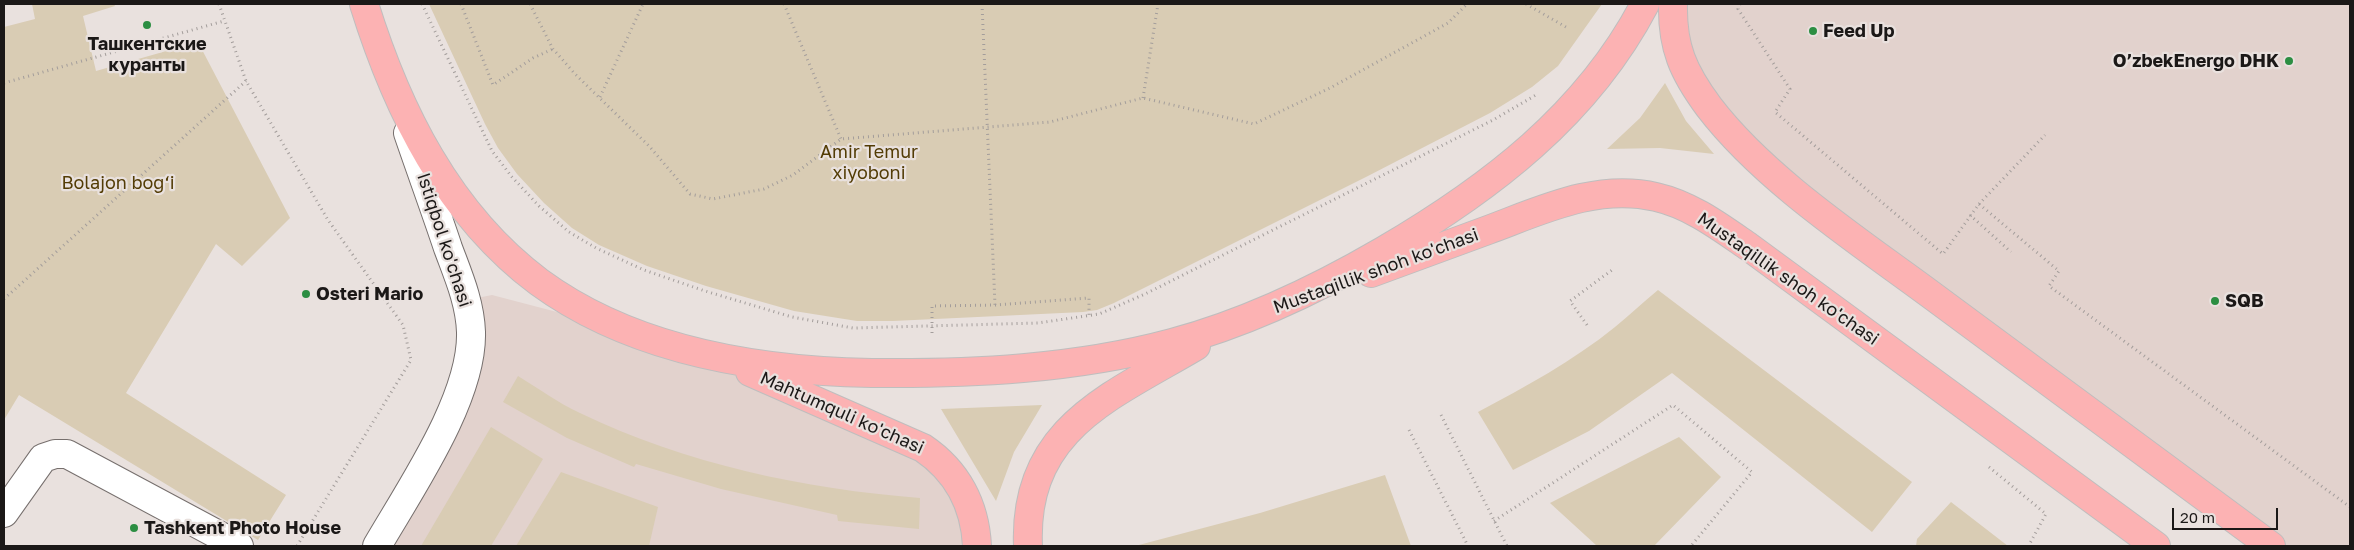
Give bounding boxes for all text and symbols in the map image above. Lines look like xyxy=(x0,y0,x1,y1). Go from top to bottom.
marker: Ташкентские куранты xyxy=(141,19,153,31)
place label: Feed Up xyxy=(1823,20,1895,42)
marker: Feed Up xyxy=(1807,25,1819,37)
place label: Ташкентские куранты xyxy=(87,33,207,76)
place label: O’zbekEnergo DHK xyxy=(2113,50,2279,72)
marker: O’zbekEnergo DHK xyxy=(2283,55,2295,67)
park label: Amir Temur xiyoboni xyxy=(820,141,918,183)
street label: Istiqbol ko'chasi xyxy=(412,170,476,310)
park label: Bolajon bog‘i xyxy=(61,172,175,194)
street label: Mustaqillik shoh ko'chasi xyxy=(1693,208,1883,350)
street label: Mustaqillik shoh ko'chasi xyxy=(1270,224,1482,318)
place label: Osteri Mario xyxy=(316,283,423,305)
marker: Osteri Mario xyxy=(300,288,312,300)
place label: SQB xyxy=(2225,290,2264,312)
marker: SQB xyxy=(2209,295,2221,307)
street label: Mahtumquli ko'chasi xyxy=(757,367,927,459)
scale bar xyxy=(2174,498,2280,530)
text: 20 m xyxy=(2180,508,2215,526)
place label: Tashkent Photo House xyxy=(144,517,341,539)
marker: Tashkent Photo House xyxy=(128,522,140,534)

